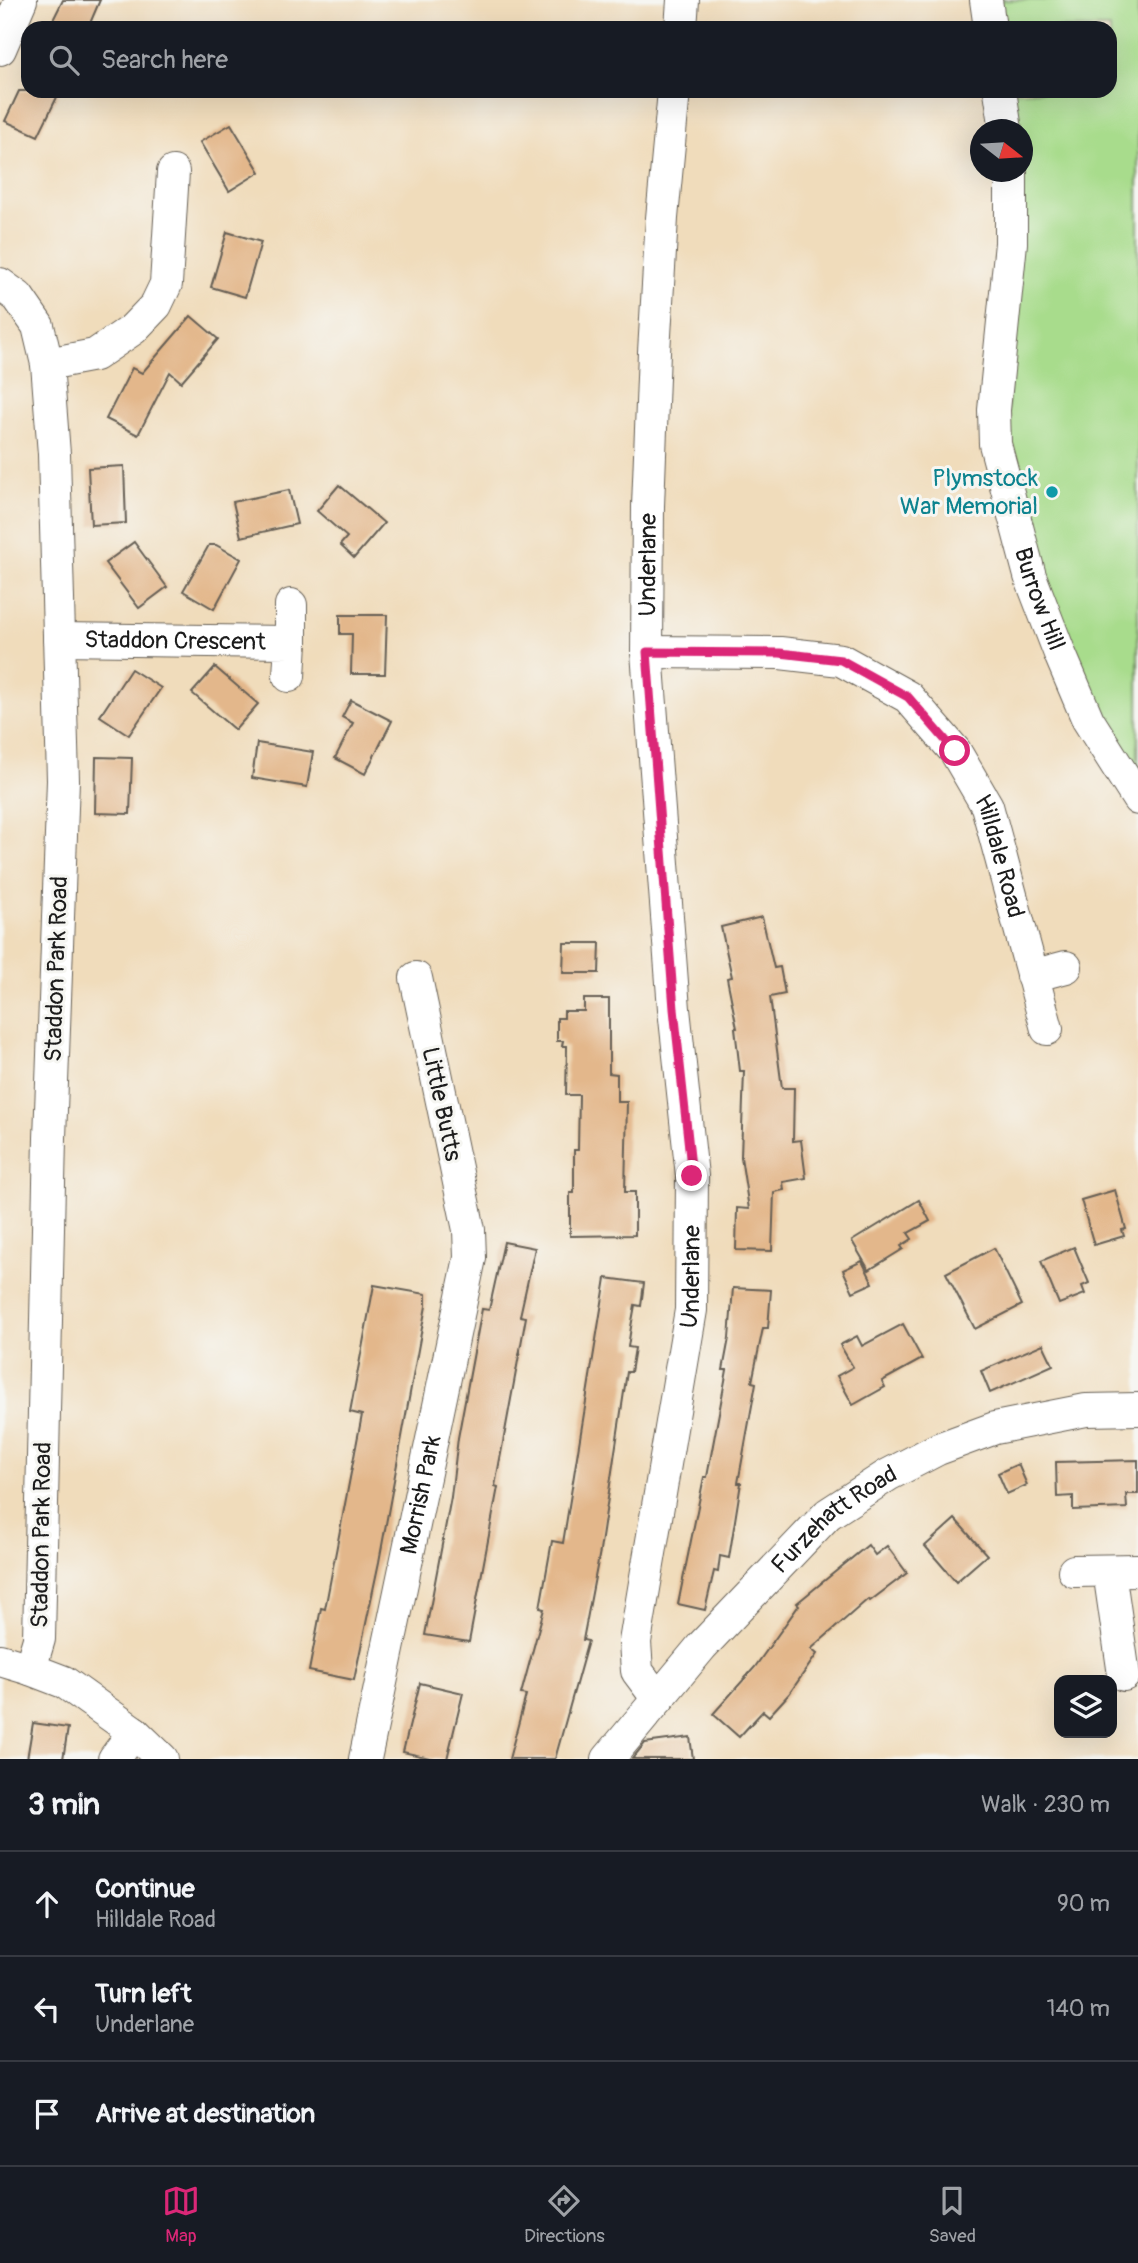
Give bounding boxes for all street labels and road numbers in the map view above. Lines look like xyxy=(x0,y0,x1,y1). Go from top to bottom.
street label: Underlane xyxy=(633,513,663,617)
street label: Burrow Hill xyxy=(1008,544,1071,654)
street label: Staddon Crescent xyxy=(84,625,266,657)
street label: Hilldale Road xyxy=(968,789,1030,921)
street label: Staddon Park Road xyxy=(39,875,74,1063)
street label: Little Butts xyxy=(415,1045,468,1164)
street label: Underlane xyxy=(674,1225,707,1331)
street label: Morrish Park xyxy=(394,1433,447,1557)
street label: Staddon Park Road xyxy=(25,1442,58,1628)
street label: Furzehatt Road xyxy=(765,1459,902,1579)

